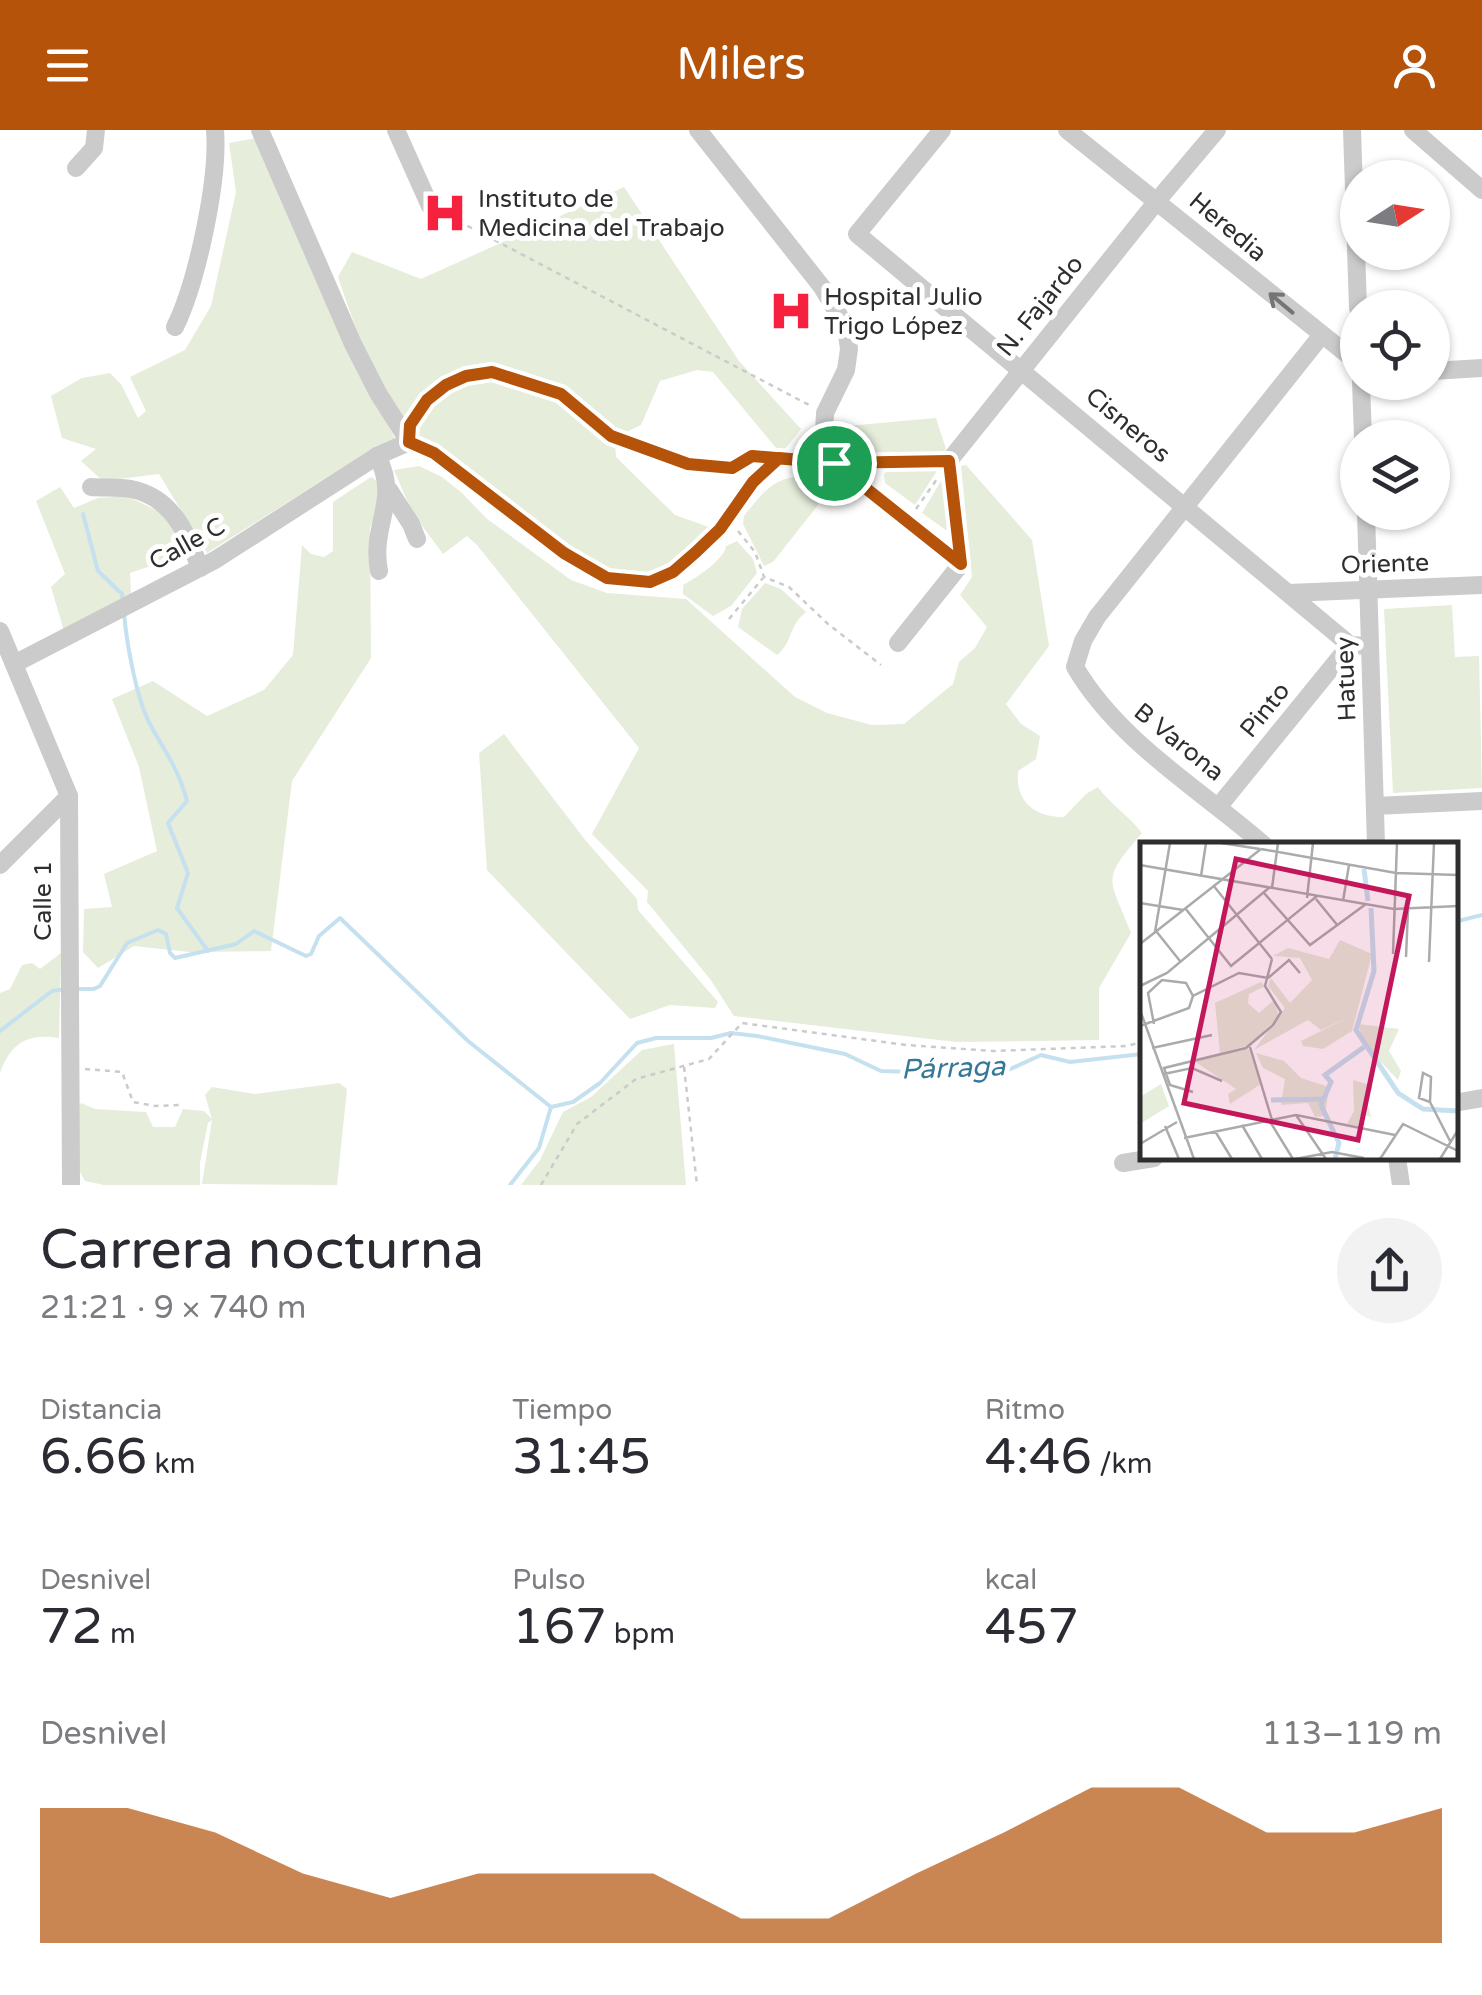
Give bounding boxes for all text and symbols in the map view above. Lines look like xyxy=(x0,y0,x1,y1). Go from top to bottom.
icon: menu xyxy=(40,38,95,93)
text: Milers xyxy=(676,38,806,92)
icon: person xyxy=(1387,38,1442,93)
north arrow xyxy=(1340,160,1450,270)
map controls xyxy=(1340,160,1450,530)
place label: Instituto de Medicina del Trabajo xyxy=(478,184,725,243)
street label: Heredia xyxy=(1183,186,1273,268)
hospital icon: Instituto de Medicina del Trabajo xyxy=(421,189,469,237)
street label: N. Fajardo xyxy=(990,250,1090,362)
place label: Hospital Julio Trigo López xyxy=(824,282,983,341)
hospital icon: Hospital Julio Trigo López xyxy=(767,287,815,335)
button: locate xyxy=(1340,290,1450,400)
one-way arrow xyxy=(1268,292,1294,314)
street label: Cisneros xyxy=(1080,381,1176,469)
button: layers xyxy=(1340,420,1450,530)
pin xyxy=(792,421,877,506)
icon: arrive xyxy=(807,436,862,491)
street label: Calle C xyxy=(144,511,230,577)
street label: Oriente xyxy=(1340,547,1430,581)
street label: Hatuey xyxy=(1330,636,1362,722)
street label: Pinto xyxy=(1234,676,1296,744)
street label: B Varona xyxy=(1128,697,1230,787)
inset map xyxy=(1140,842,1457,1160)
street label: Calle 1 xyxy=(28,861,58,941)
water label: Párraga xyxy=(900,1049,1007,1087)
text: Carrera nocturna xyxy=(40,1218,484,1284)
button: share xyxy=(1337,1218,1442,1323)
text: 21:21 · 9 × 740 m xyxy=(40,1289,306,1327)
text: Distancia xyxy=(40,1393,162,1427)
text: Tiempo xyxy=(512,1393,612,1427)
text: Ritmo xyxy=(985,1393,1065,1427)
text: 6.66 xyxy=(40,1427,147,1487)
text: 31:45 xyxy=(512,1427,651,1487)
text: 4:46 xyxy=(985,1427,1092,1487)
text: km xyxy=(147,1447,195,1481)
text: /km xyxy=(1092,1447,1153,1481)
text: Desnivel xyxy=(40,1563,151,1597)
text: Pulso xyxy=(512,1563,585,1597)
text: kcal xyxy=(985,1563,1037,1597)
text: 72 xyxy=(40,1597,103,1657)
text: 167 xyxy=(512,1597,607,1657)
text: 457 xyxy=(985,1597,1079,1657)
text: m xyxy=(103,1617,136,1651)
text: bpm xyxy=(607,1617,675,1651)
text: Desnivel xyxy=(40,1715,167,1753)
text: 113–119 m xyxy=(1262,1715,1442,1753)

